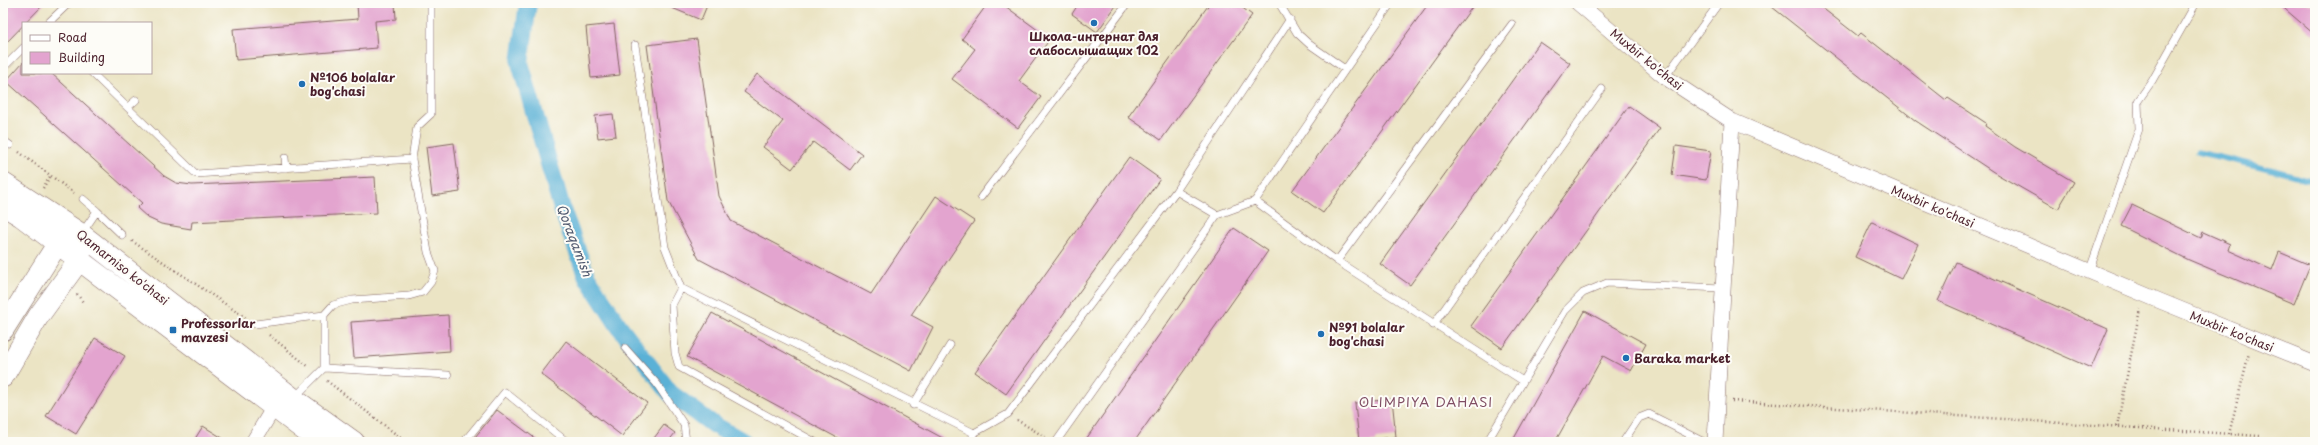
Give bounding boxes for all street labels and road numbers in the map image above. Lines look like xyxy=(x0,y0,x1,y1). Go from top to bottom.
street label: Muxbir ko'chasi xyxy=(1607,24,1687,94)
street label: Muxbir ko'chasi xyxy=(1888,180,1978,232)
street label: Qamarniso ko'chasi xyxy=(73,225,173,309)
street label: Muxbir ko'chasi xyxy=(2187,306,2277,356)

